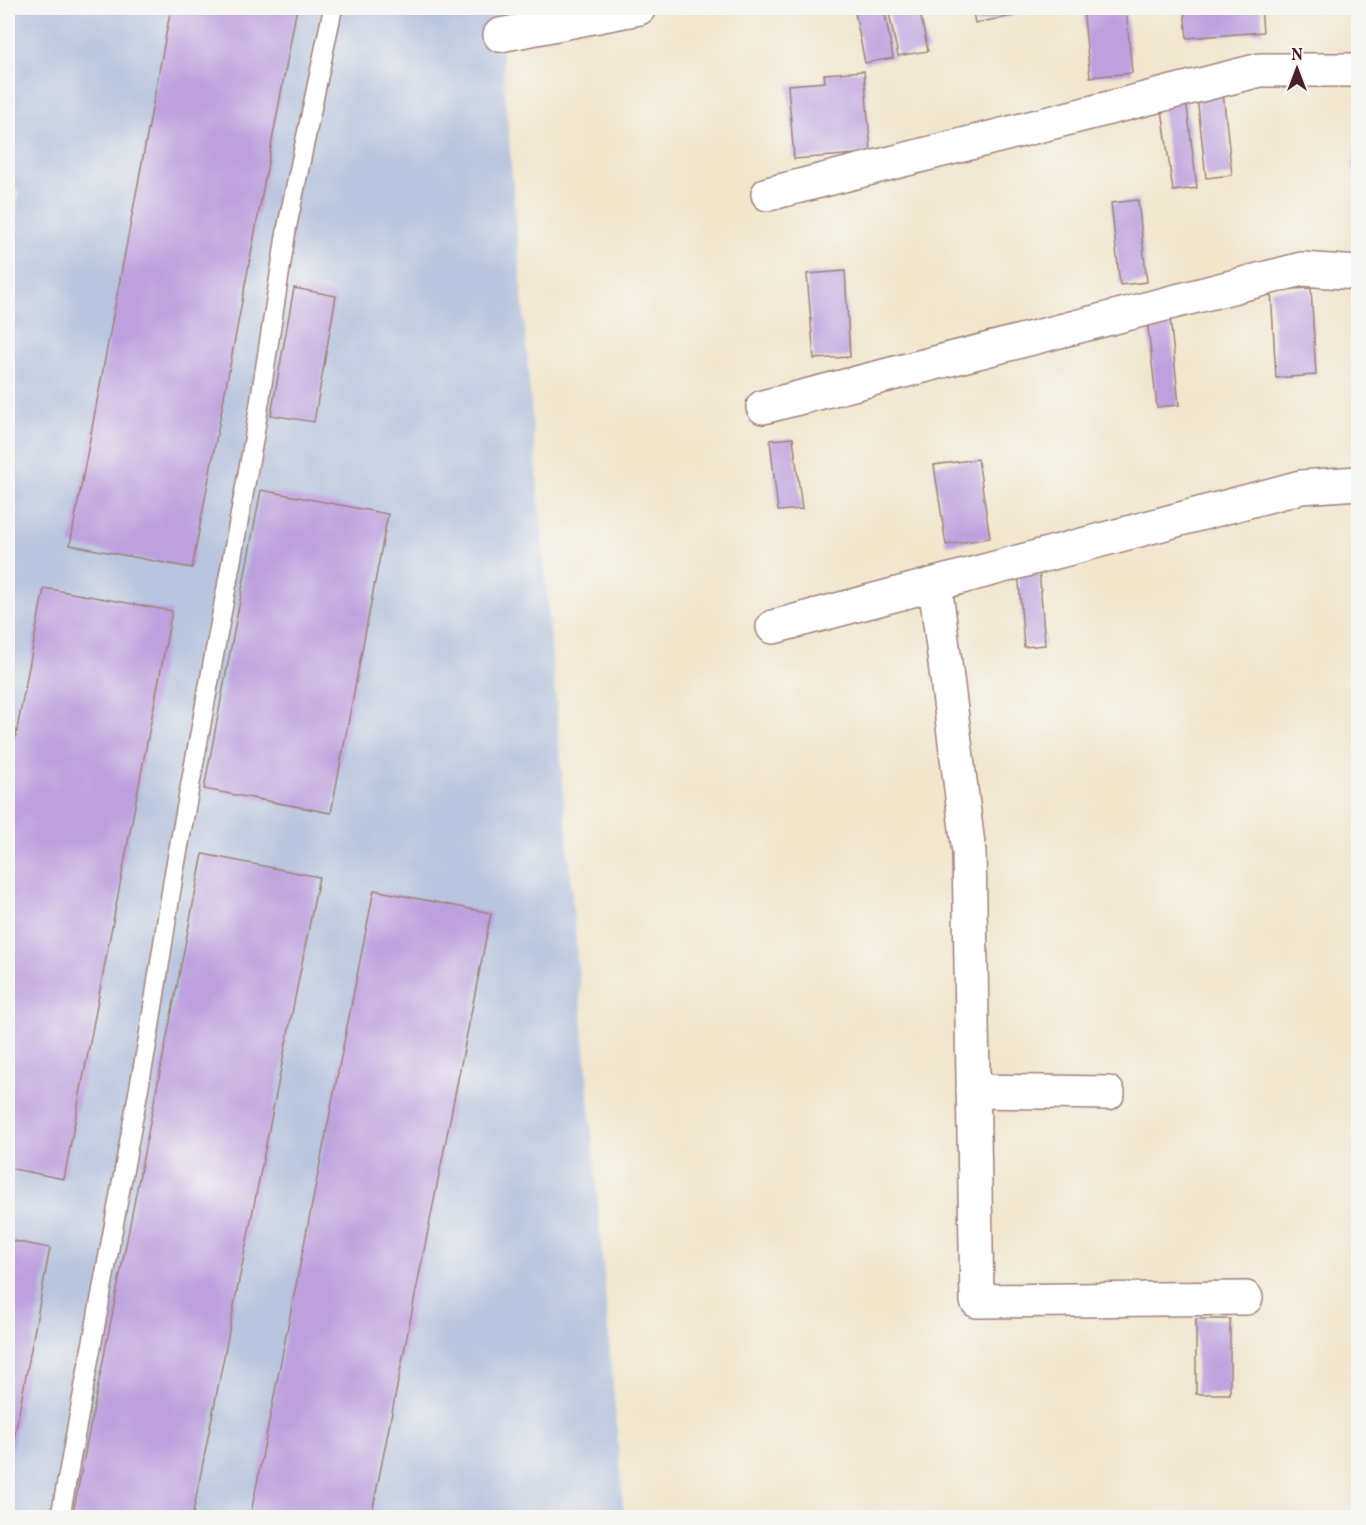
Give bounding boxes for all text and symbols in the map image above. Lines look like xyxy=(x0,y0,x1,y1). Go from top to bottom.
north arrow xyxy=(1267,39,1327,99)
text: N xyxy=(1291,45,1303,67)

